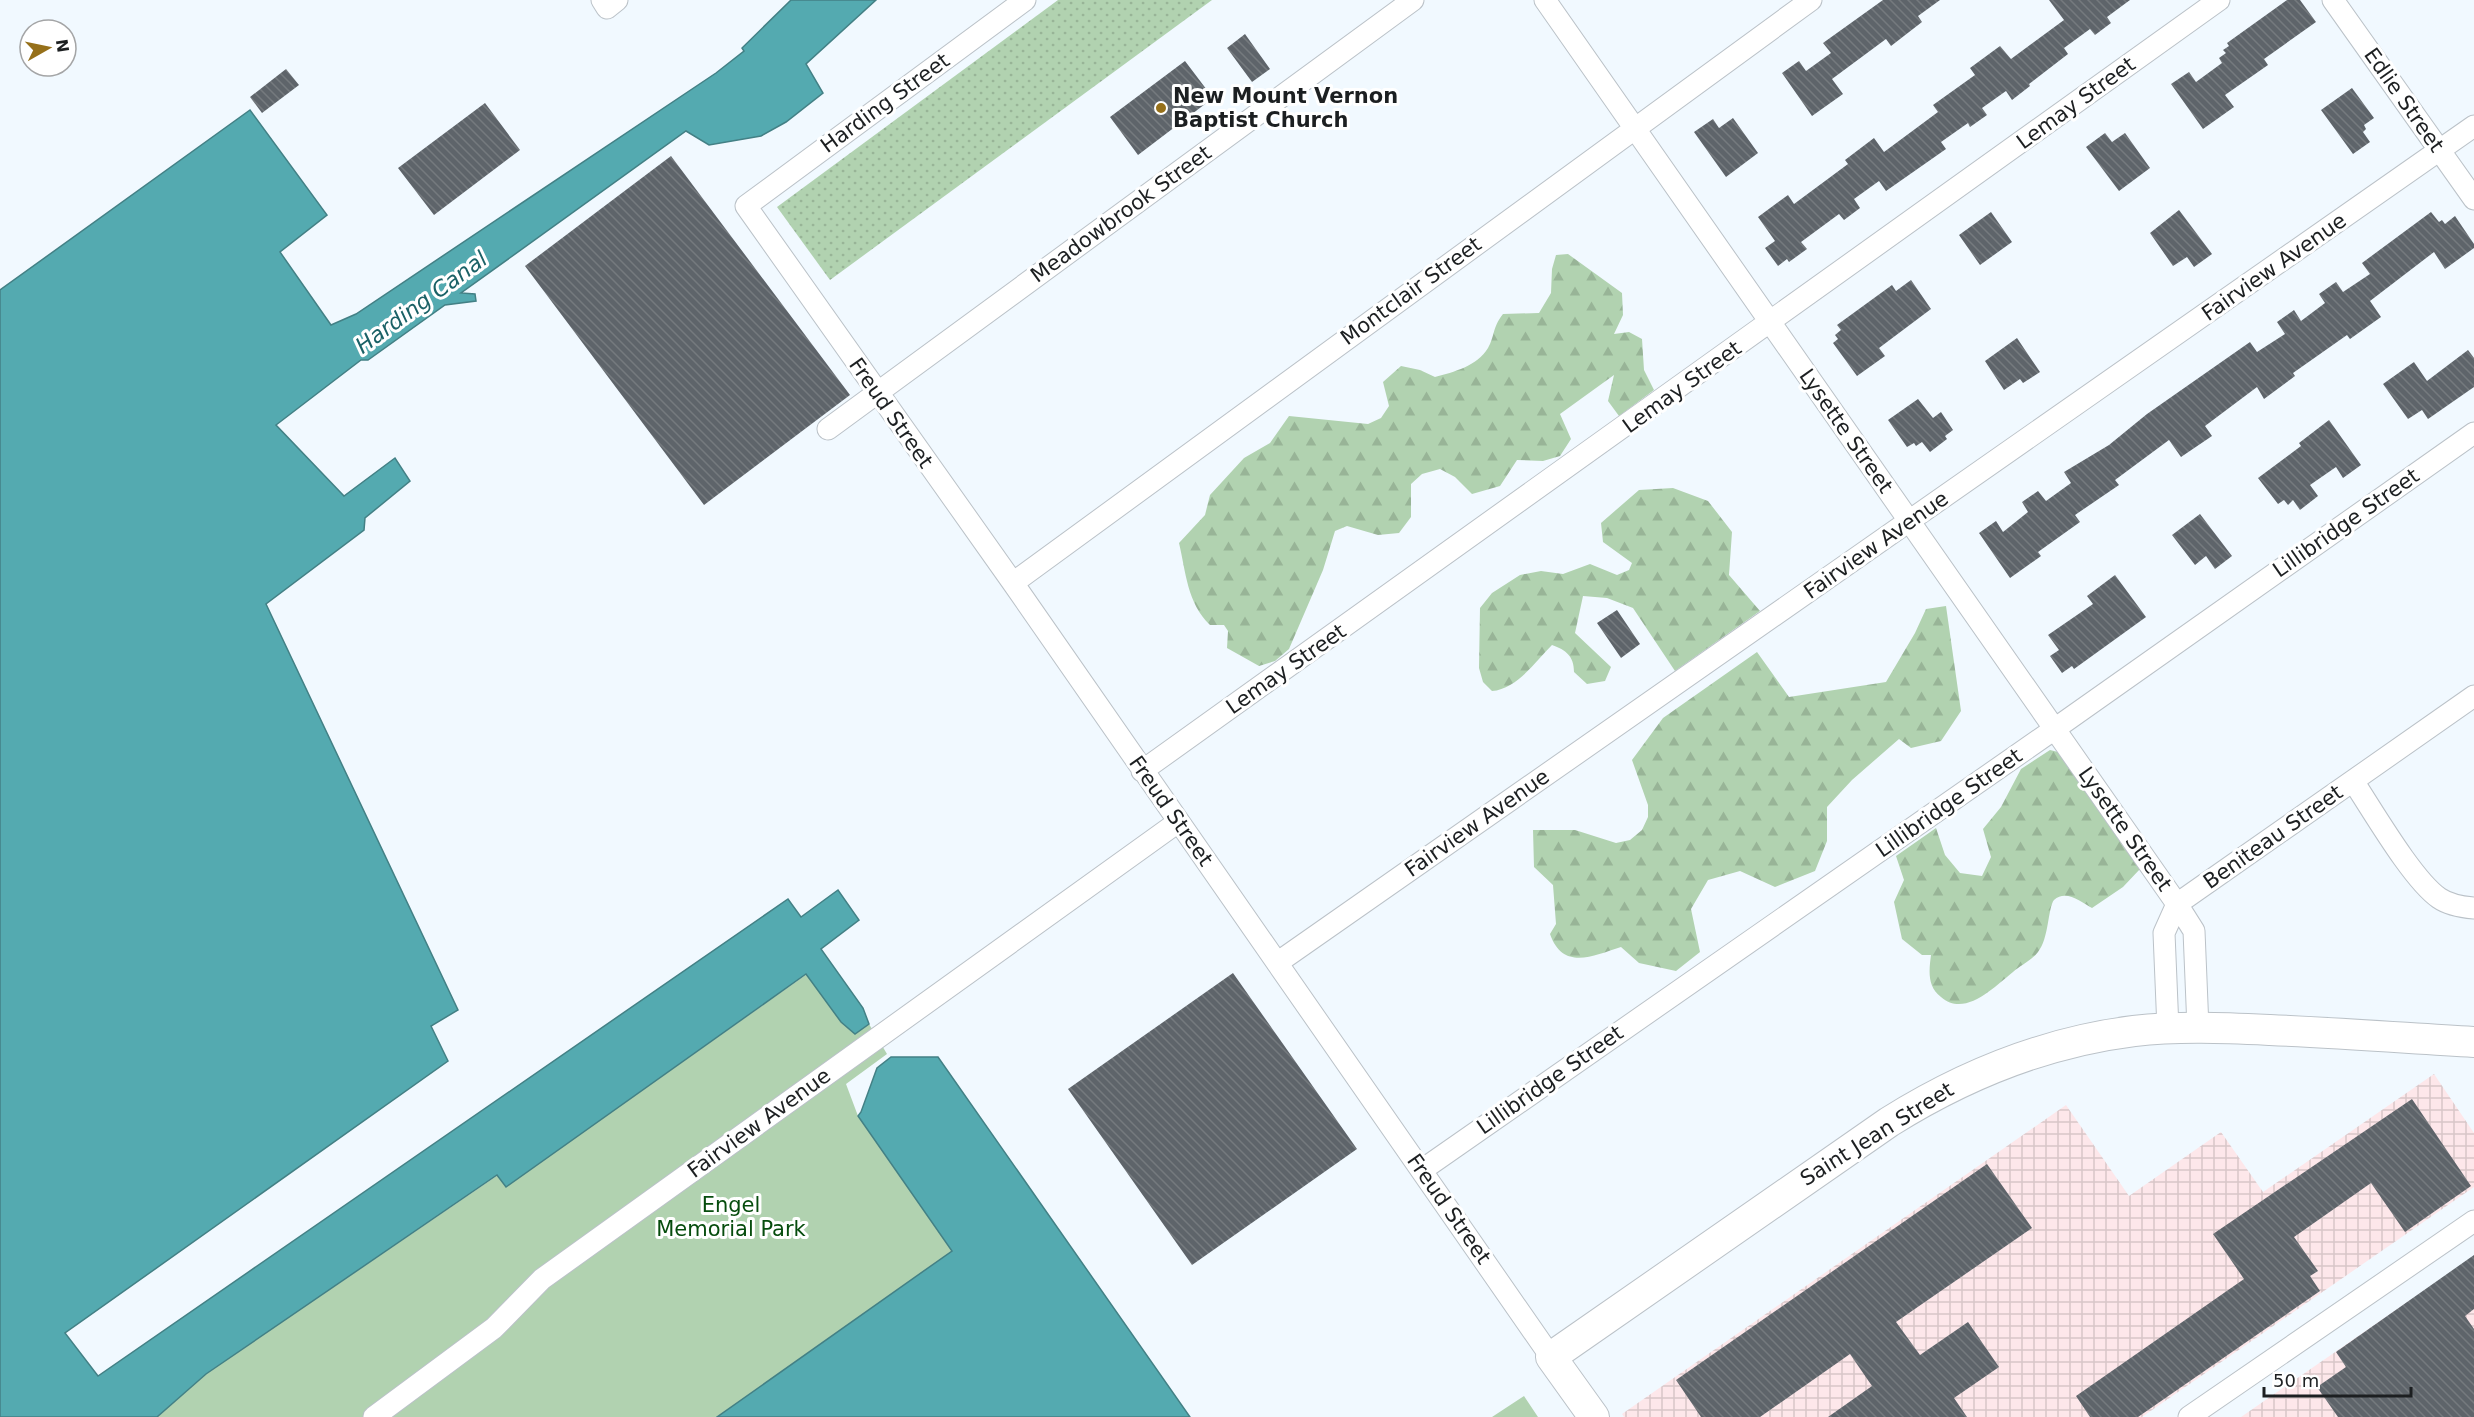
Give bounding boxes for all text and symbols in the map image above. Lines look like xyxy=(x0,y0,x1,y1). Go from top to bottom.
north arrow xyxy=(18,18,78,78)
text: N xyxy=(52,38,73,54)
street label: Edlie Street xyxy=(2359,43,2449,157)
street label: Harding Street xyxy=(816,48,954,158)
street label: Lemay Street xyxy=(2012,52,2140,154)
place label: New Mount Vernon Baptist Church xyxy=(1173,84,1398,132)
marker: New Mount Vernon Baptist Church xyxy=(1154,101,1168,115)
street label: Meadowbrook Street xyxy=(1026,140,1216,288)
street label: Fairview Avenue xyxy=(2197,208,2351,326)
street label: Montclair Street xyxy=(1336,232,1486,350)
water label: Harding Canal xyxy=(351,246,492,358)
street label: Lemay Street xyxy=(1618,336,1746,438)
street label: Freud Street xyxy=(844,353,938,473)
street label: Lysette Street xyxy=(1794,364,1898,498)
street label: Lillibridge Street xyxy=(2268,464,2424,582)
street label: Fairview Avenue xyxy=(1799,486,1953,604)
street label: Lemay Street xyxy=(1222,619,1350,719)
street label: Lillibridge Street xyxy=(1871,744,2027,862)
street label: Freud Street xyxy=(1124,751,1218,871)
street label: Lysette Street xyxy=(2073,762,2177,896)
street label: Fairview Avenue xyxy=(1400,764,1554,882)
street label: Beniteau Street xyxy=(2199,780,2347,894)
street label: Lillibridge Street xyxy=(1472,1021,1628,1139)
street label: Fairview Avenue xyxy=(683,1063,835,1183)
street label: Saint Jean Street xyxy=(1796,1077,1958,1191)
street label: Freud Street xyxy=(1402,1149,1496,1269)
park label: Engel Memorial Park xyxy=(656,1193,807,1241)
scale bar xyxy=(2264,1360,2411,1398)
text: 50 m xyxy=(2273,1370,2319,1391)

